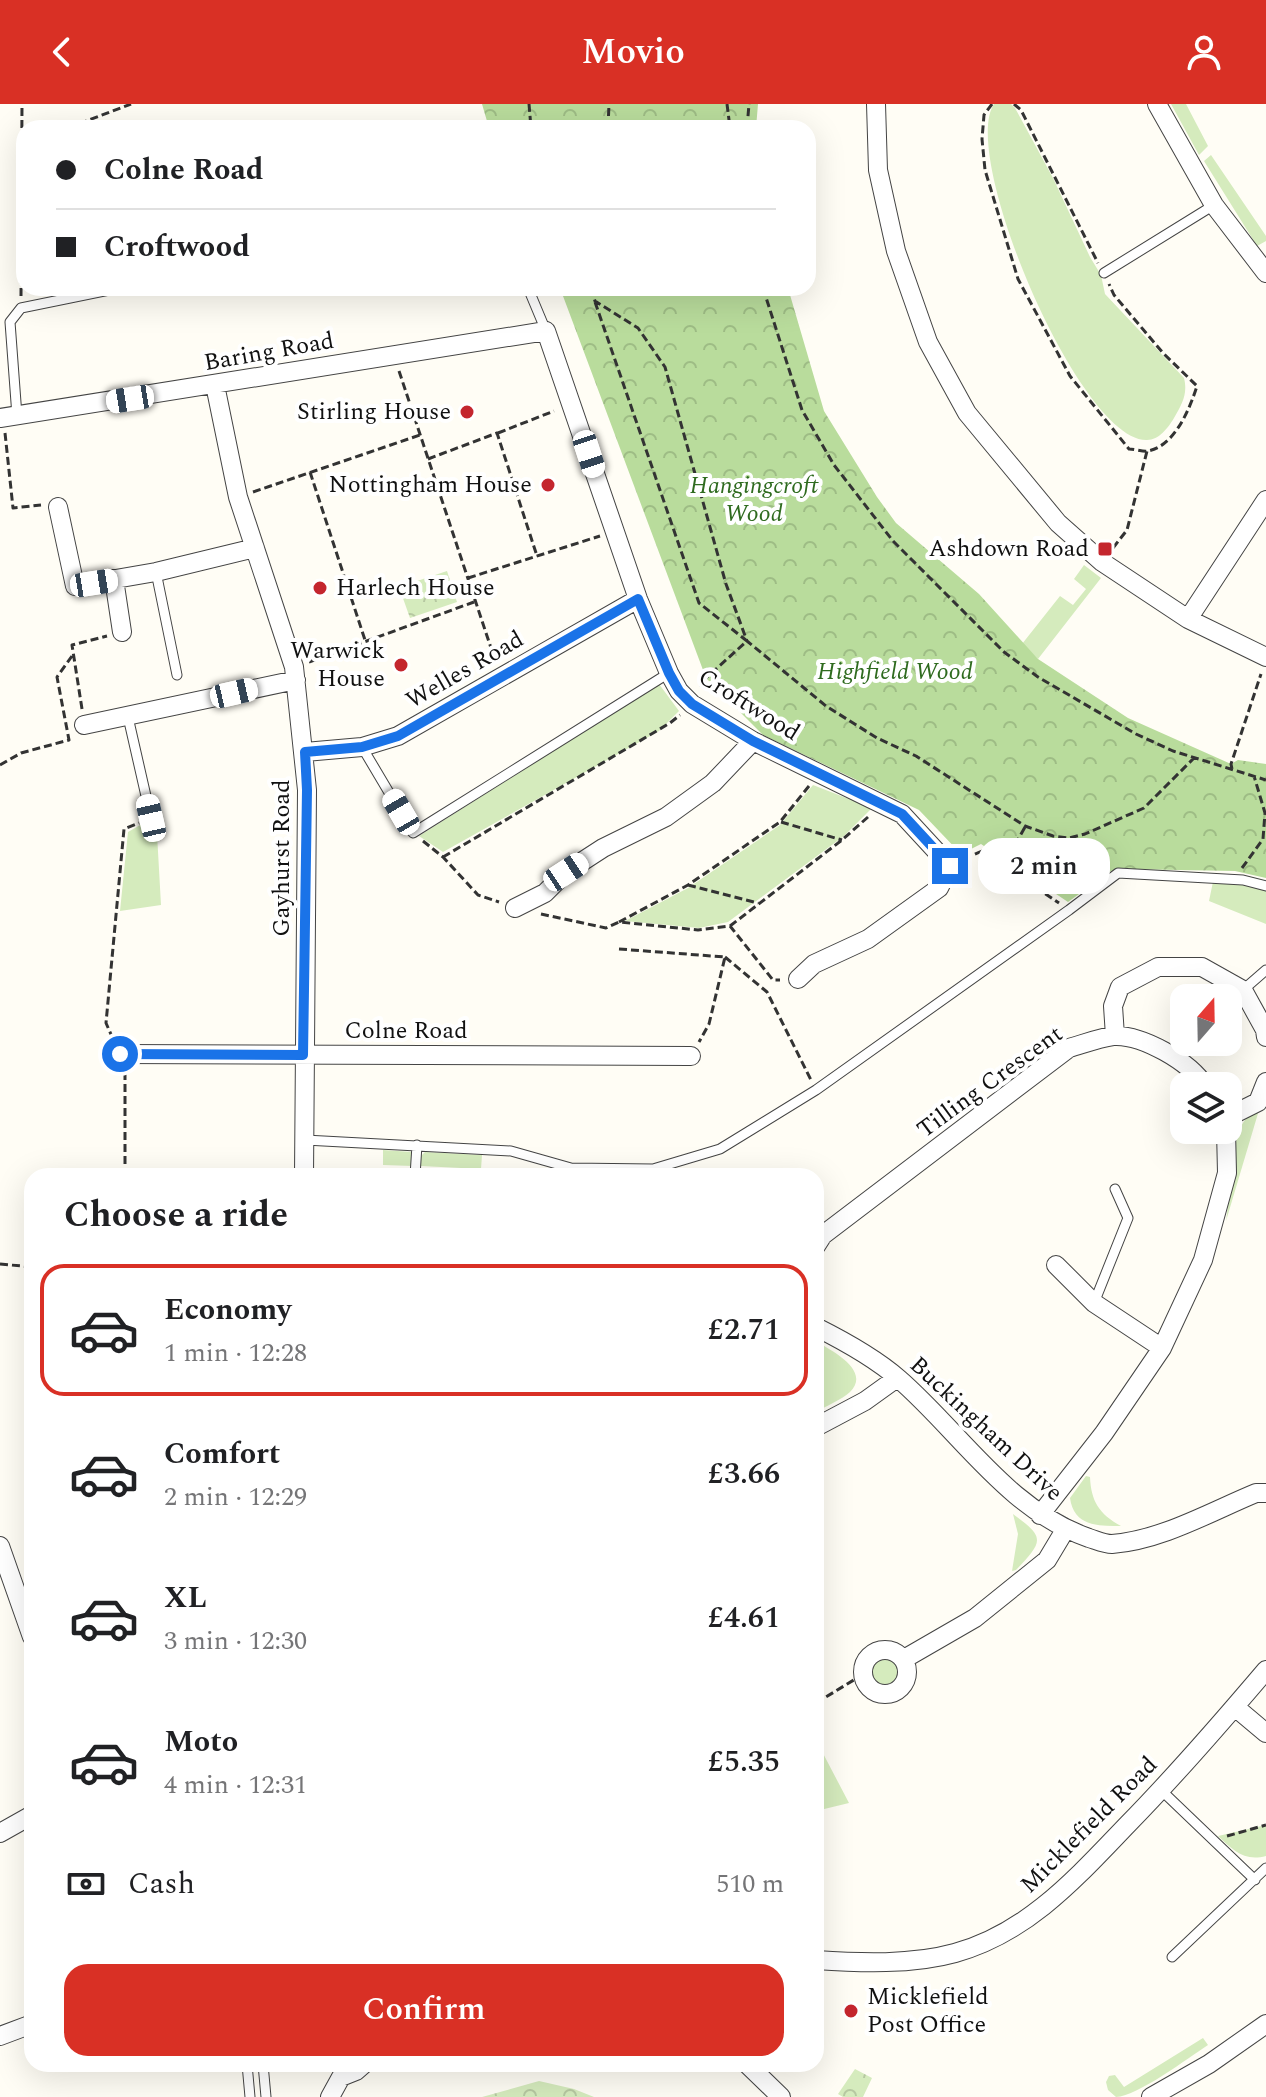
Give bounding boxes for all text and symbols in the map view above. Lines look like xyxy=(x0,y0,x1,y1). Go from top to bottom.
text: Movio xyxy=(581,25,685,80)
icon: back xyxy=(40,30,84,74)
icon: person xyxy=(1182,30,1226,74)
text: Colne Road xyxy=(104,147,263,193)
text: Croftwood xyxy=(104,224,250,270)
street label: Baring Road xyxy=(201,323,337,381)
car xyxy=(104,383,156,415)
place label: Stirling House xyxy=(297,394,451,430)
marker: Stirling House xyxy=(458,403,476,421)
car xyxy=(570,427,608,481)
place label: Nottingham House xyxy=(329,467,532,503)
park label: Hangingcroft Wood xyxy=(690,468,819,532)
marker: Nottingham House xyxy=(539,476,557,494)
place label: Ashdown Road xyxy=(928,531,1089,567)
marker: Ashdown Road xyxy=(1096,540,1114,558)
car xyxy=(68,567,120,599)
place label: Harlech House xyxy=(336,570,495,606)
marker: Harlech House xyxy=(311,579,329,597)
street label: Welles Road xyxy=(399,622,531,718)
place label: Warwick House xyxy=(290,633,385,697)
park label: Highfield Wood xyxy=(817,654,973,690)
marker: Warwick House xyxy=(392,656,410,674)
street label: Croftwood xyxy=(691,659,807,751)
car xyxy=(208,676,260,710)
street label: Gayhurst Road xyxy=(264,779,300,937)
car xyxy=(379,785,423,839)
car xyxy=(134,792,168,844)
callout: 2 min xyxy=(978,838,1110,894)
text: 2 min xyxy=(1010,846,1078,886)
route end xyxy=(932,848,968,884)
car xyxy=(539,849,593,895)
north arrow xyxy=(1170,984,1242,1056)
map controls xyxy=(1170,984,1242,1144)
street label: Colne Road xyxy=(344,1013,468,1049)
street label: Tilling Crescent xyxy=(910,1017,1070,1147)
route start xyxy=(102,1036,138,1072)
button: layers xyxy=(1170,1072,1242,1144)
text: Choose a ride xyxy=(64,1188,288,1243)
text: Economy xyxy=(164,1287,291,1333)
icon: car xyxy=(68,1294,140,1366)
text: £2.71 xyxy=(708,1307,780,1353)
text: 1 min · 12:28 xyxy=(164,1333,307,1373)
street label: Buckingham Drive xyxy=(901,1348,1071,1510)
text: Comfort xyxy=(164,1431,280,1477)
icon: car xyxy=(68,1438,140,1510)
text: £3.66 xyxy=(708,1451,780,1497)
text: 2 min · 12:29 xyxy=(164,1477,307,1517)
text: XL xyxy=(164,1575,207,1621)
icon: car xyxy=(68,1582,140,1654)
text: £4.61 xyxy=(708,1595,780,1641)
text: 3 min · 12:30 xyxy=(164,1621,307,1661)
text: Moto xyxy=(164,1719,238,1765)
icon: car xyxy=(68,1726,140,1798)
text: £5.35 xyxy=(708,1739,780,1785)
street label: Micklefield Road xyxy=(1012,1748,1166,1902)
text: 4 min · 12:31 xyxy=(164,1765,307,1805)
text: Cash xyxy=(128,1861,195,1907)
icon: cash xyxy=(64,1862,108,1906)
text: 510 m xyxy=(716,1864,784,1904)
button: Confirm xyxy=(64,1964,784,2056)
place label: Micklefield Post Office xyxy=(867,1979,989,2043)
marker: Micklefield Post Office xyxy=(842,2002,860,2020)

